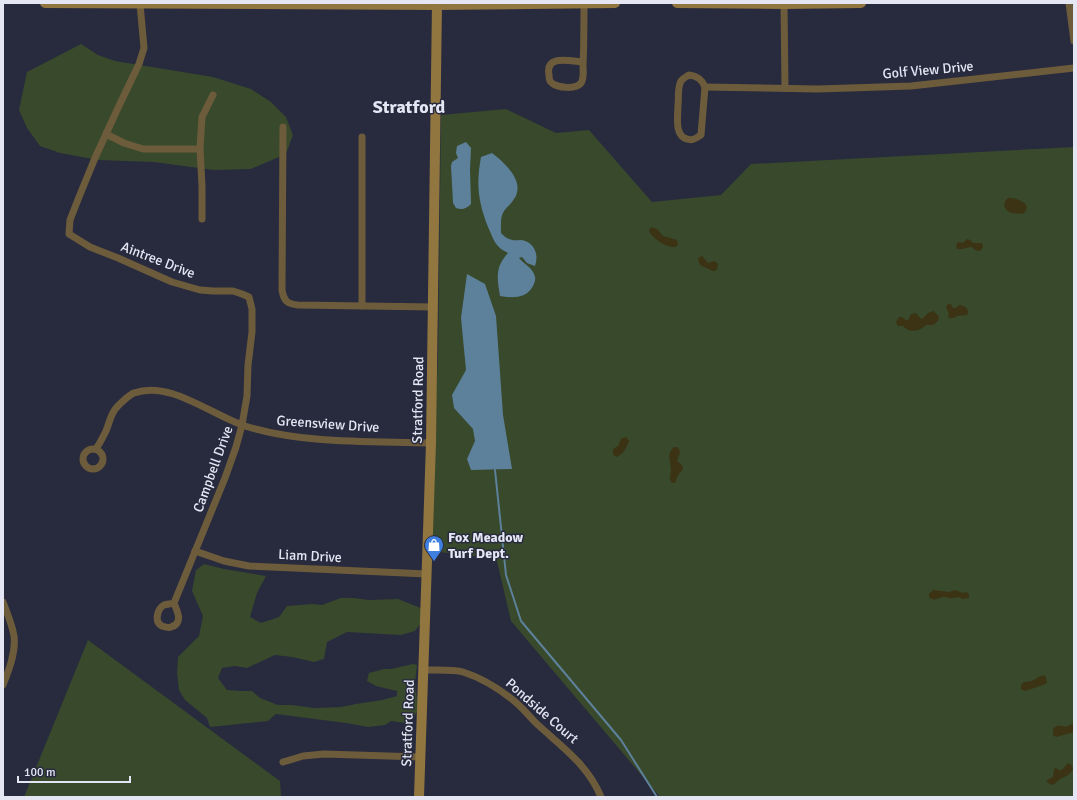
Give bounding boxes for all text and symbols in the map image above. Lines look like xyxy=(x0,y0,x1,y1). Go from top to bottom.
street label: Golf View Drive xyxy=(882,58,974,82)
district label: Stratford xyxy=(373,96,446,118)
street label: Aintree Drive xyxy=(118,238,198,282)
street label: Stratford Road xyxy=(409,356,427,444)
street label: Greensview Drive xyxy=(276,412,380,436)
street label: Campbell Drive xyxy=(189,423,237,515)
place label: Fox Meadow Turf Dept. xyxy=(448,529,524,562)
shop icon: Fox Meadow Turf Dept. xyxy=(423,534,445,562)
street label: Liam Drive xyxy=(278,546,342,566)
street label: Pondside Court xyxy=(502,675,582,747)
street label: Stratford Road xyxy=(398,679,418,767)
scale bar xyxy=(18,758,130,784)
text: 100 m xyxy=(24,765,56,780)

